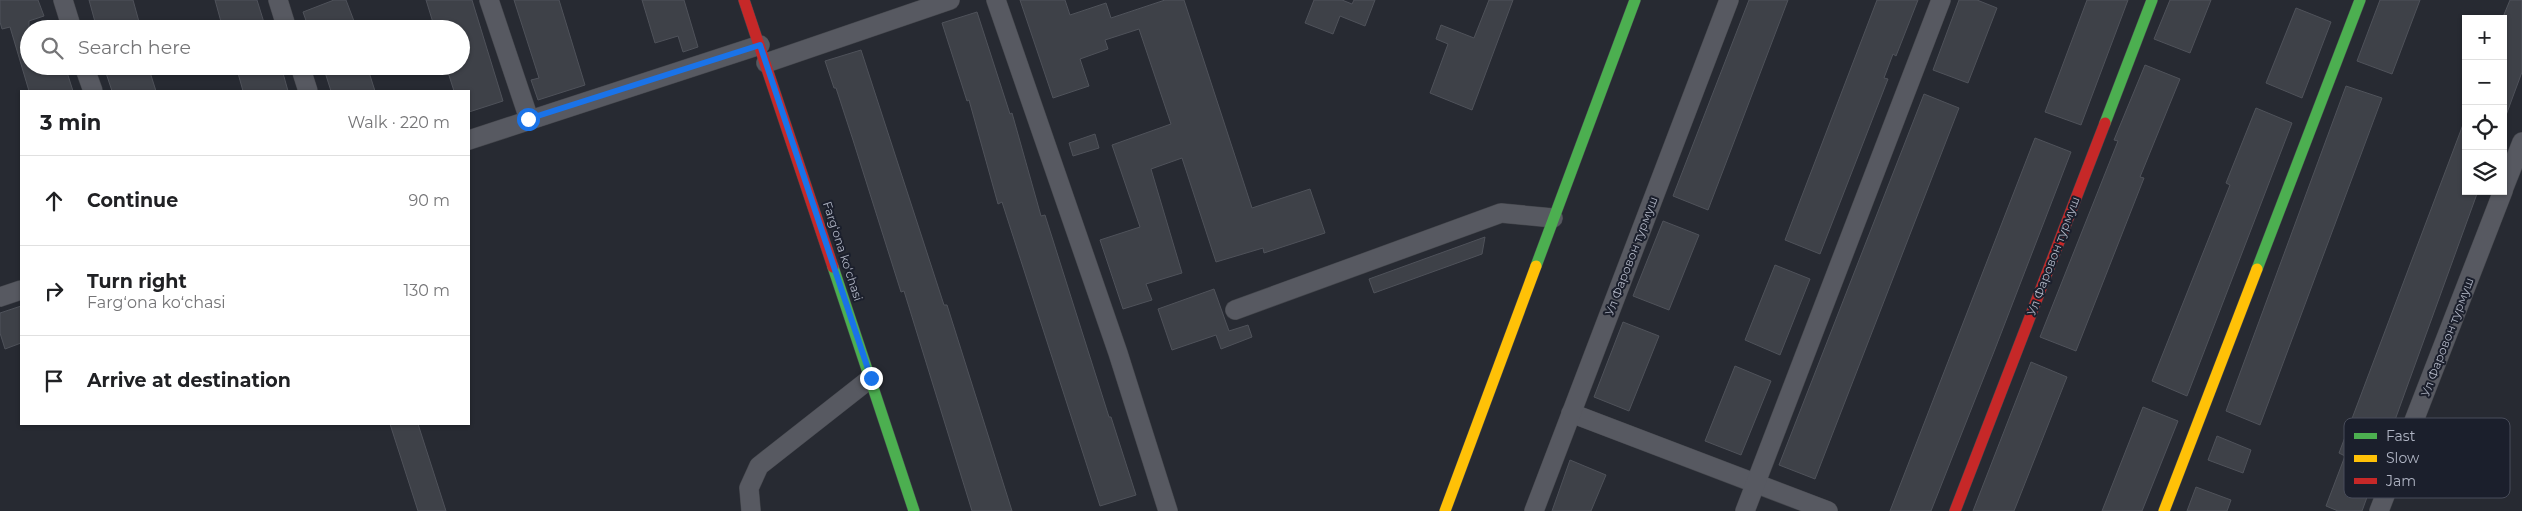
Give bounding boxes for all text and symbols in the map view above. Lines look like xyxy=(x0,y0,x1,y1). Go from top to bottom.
map controls xyxy=(2462,15,2507,195)
button: + xyxy=(2462,15,2507,60)
search box xyxy=(20,20,470,75)
icon: search xyxy=(38,34,66,62)
text: Search here xyxy=(78,36,191,59)
button: − xyxy=(2462,60,2507,105)
button: locate xyxy=(2462,105,2507,150)
route start xyxy=(517,108,540,131)
text: 3 min xyxy=(40,110,101,135)
text: Walk · 220 m xyxy=(347,113,450,132)
button: layers xyxy=(2462,150,2507,195)
icon: ahead xyxy=(40,187,68,215)
text: Continue xyxy=(87,189,178,212)
text: 90 m xyxy=(408,191,450,210)
street label: Ул Фаровон турмуш xyxy=(1601,194,1661,318)
street label: Ул Фаровон турмуш xyxy=(2023,194,2083,318)
street label: Fargʻona koʻchasi xyxy=(820,199,866,303)
text: Turn right xyxy=(87,270,187,293)
street label: Ул Фаровон турмуш xyxy=(2417,275,2477,399)
icon: right xyxy=(40,277,68,305)
text: 130 m xyxy=(403,281,450,300)
text: Fargʻona koʻchasi xyxy=(87,293,226,312)
icon: arrive xyxy=(40,367,68,395)
route end xyxy=(860,367,883,390)
text: Arrive at destination xyxy=(87,369,291,392)
legend xyxy=(2344,418,2510,498)
text: Fast xyxy=(2386,427,2416,445)
text: Slow xyxy=(2386,449,2420,467)
text: Jam xyxy=(2385,472,2416,490)

